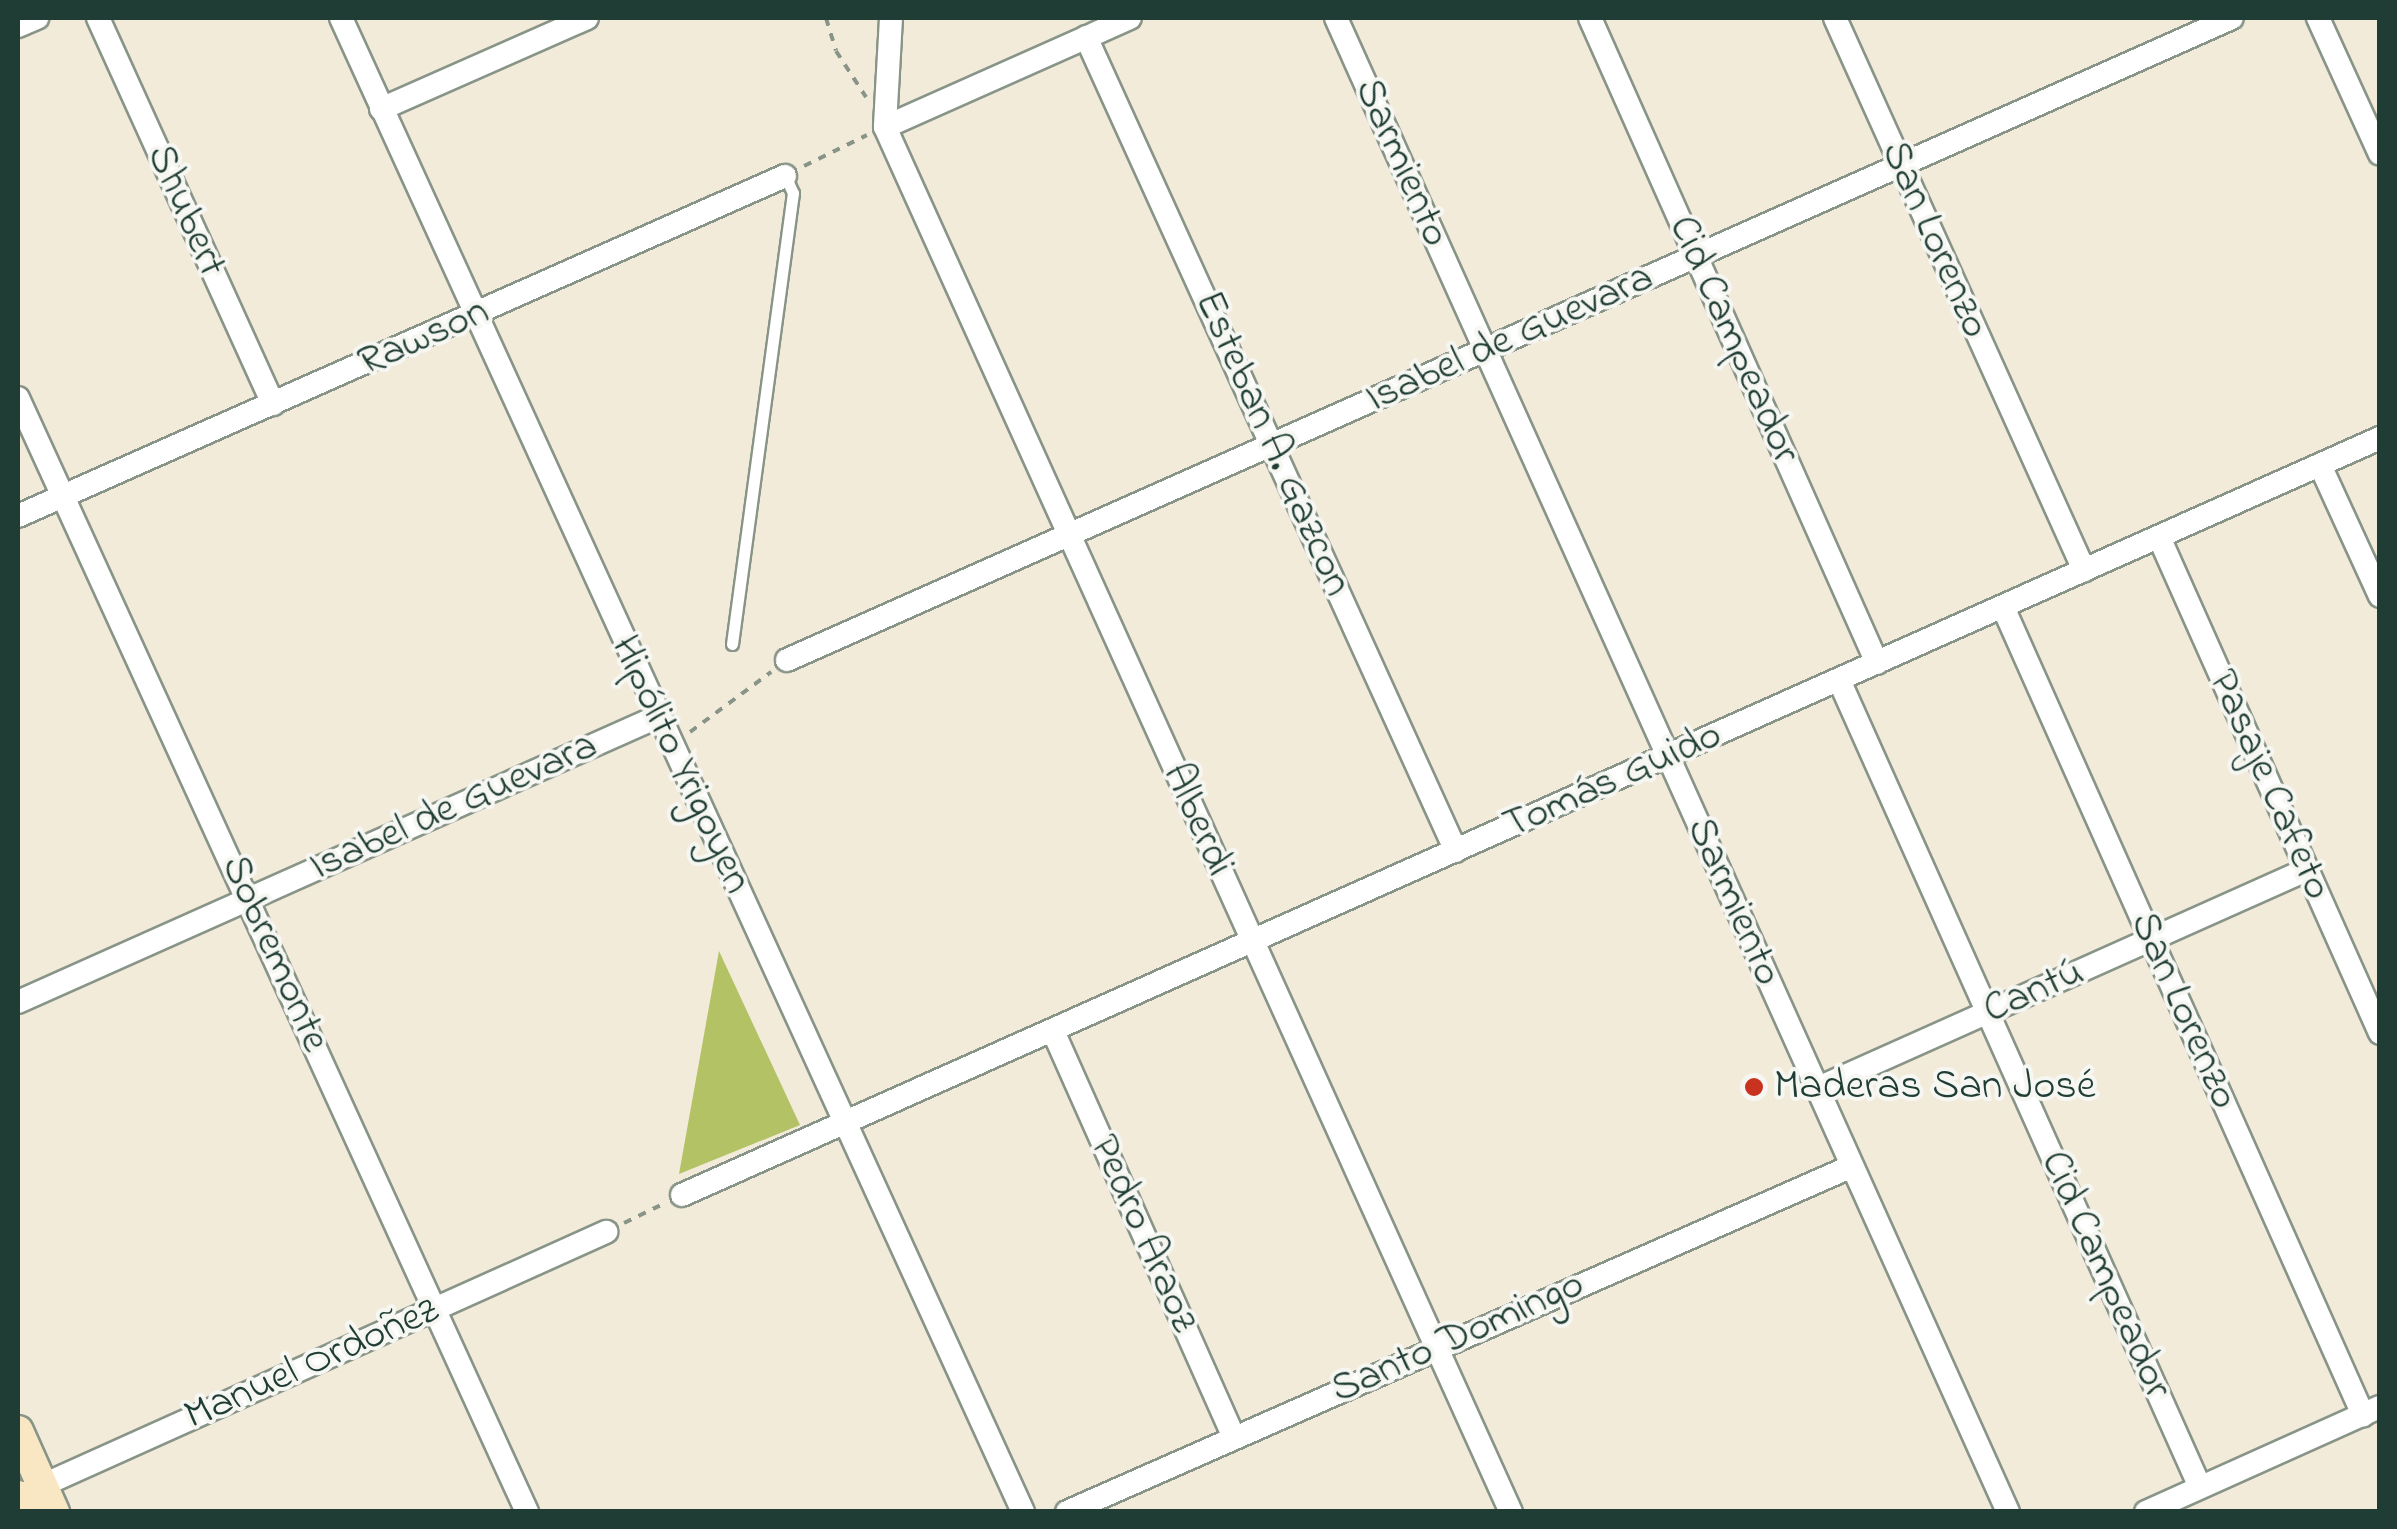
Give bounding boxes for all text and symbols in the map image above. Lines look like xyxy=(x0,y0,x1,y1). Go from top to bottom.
street label: Sarmiento xyxy=(1342,71,1460,255)
street label: San Lorenzo xyxy=(1868,134,2000,346)
street label: Shubert xyxy=(134,137,236,285)
street label: Cid Campeador xyxy=(1656,208,1810,472)
street label: Isabel de Guevara xyxy=(1359,253,1661,425)
street label: Esteban A. Gazcon xyxy=(1182,284,1362,604)
street label: Rawson xyxy=(351,287,497,389)
street label: Hipólito Yrigoyen xyxy=(598,628,762,902)
street label: Pasaje Cafeto xyxy=(2196,662,2342,908)
street label: Tomás Guido xyxy=(1496,711,1730,851)
street label: Isabel de Guevara xyxy=(303,721,605,893)
street label: Alberdi xyxy=(1150,756,1244,884)
street label: Sarmiento xyxy=(1674,810,1792,994)
street label: Sobremonte xyxy=(208,848,340,1060)
street label: San Lorenzo xyxy=(2117,905,2249,1117)
street label: Cantú xyxy=(1976,948,2092,1036)
place label: Maderas San José xyxy=(1774,1062,2096,1112)
marker: Maderas San José xyxy=(1743,1076,1765,1098)
street label: Pedro Araoz xyxy=(1077,1128,1209,1340)
street label: Cid Campeador xyxy=(2028,1143,2182,1407)
street label: Santo Domingo xyxy=(1324,1260,1592,1416)
street label: Manuel Ordoñez xyxy=(177,1286,447,1442)

